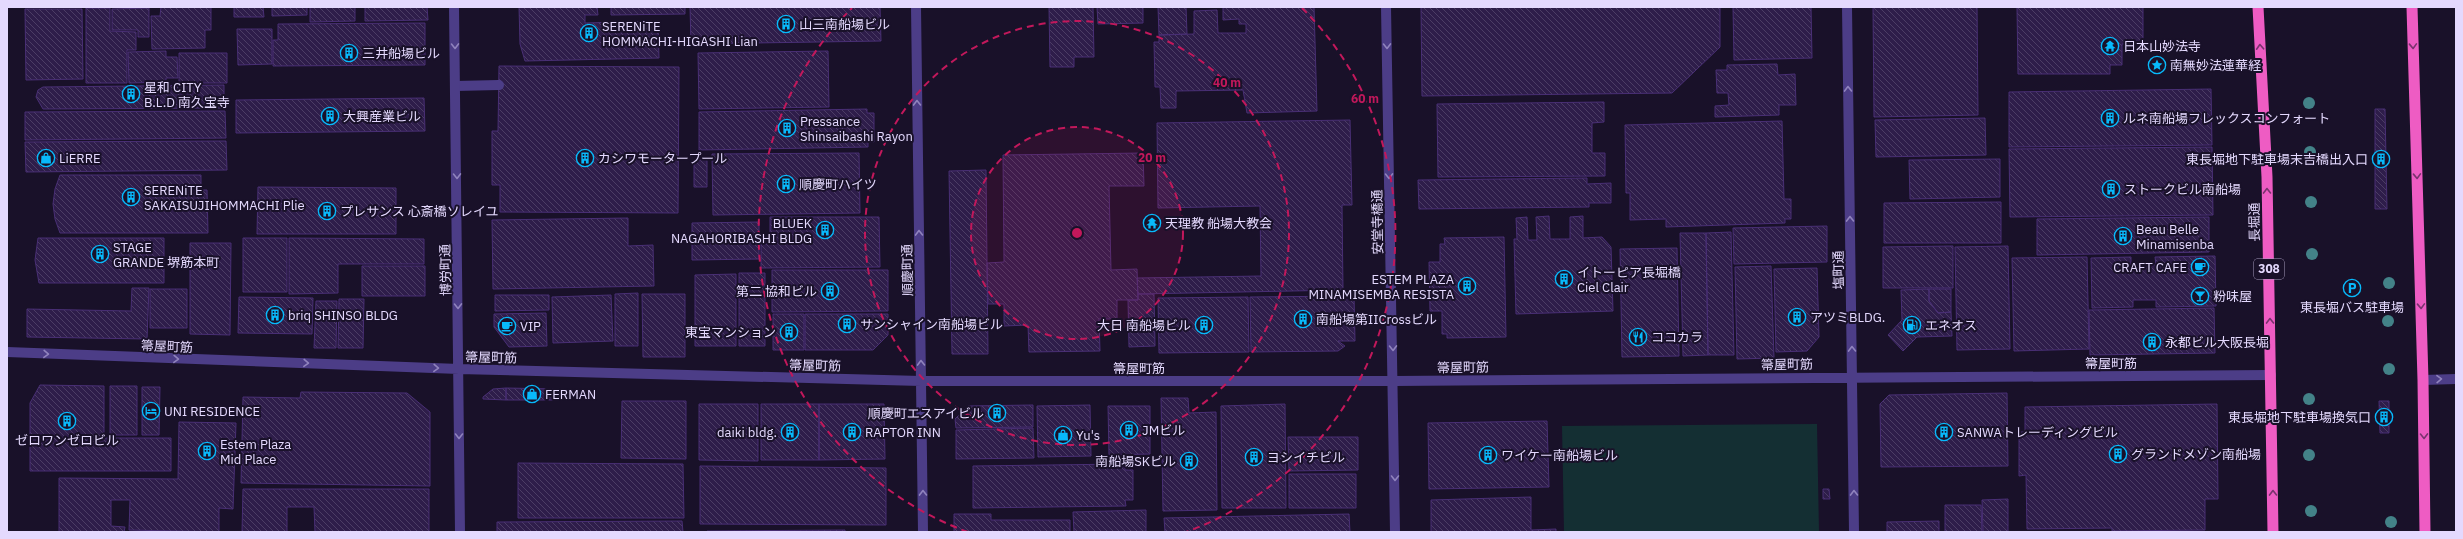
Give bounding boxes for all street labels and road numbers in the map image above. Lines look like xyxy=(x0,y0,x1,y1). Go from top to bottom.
street label: 安堂寺橋通 xyxy=(1368,189,1387,255)
street label: 長堀通 xyxy=(2246,202,2263,242)
street label: 博労町通 xyxy=(437,244,454,296)
street label: 順慶町通 xyxy=(899,244,916,296)
street label: 塩町通 xyxy=(1830,250,1847,290)
road number: 308 xyxy=(2254,259,2284,279)
street label: 箒屋町筋 xyxy=(141,337,193,356)
street label: 箒屋町筋 xyxy=(465,349,517,366)
street label: 箒屋町筋 xyxy=(2085,355,2137,372)
street label: 箒屋町筋 xyxy=(1761,356,1813,373)
street label: 箒屋町筋 xyxy=(789,357,841,374)
street label: 箒屋町筋 xyxy=(1437,359,1489,376)
street label: 箒屋町筋 xyxy=(1113,360,1165,377)

